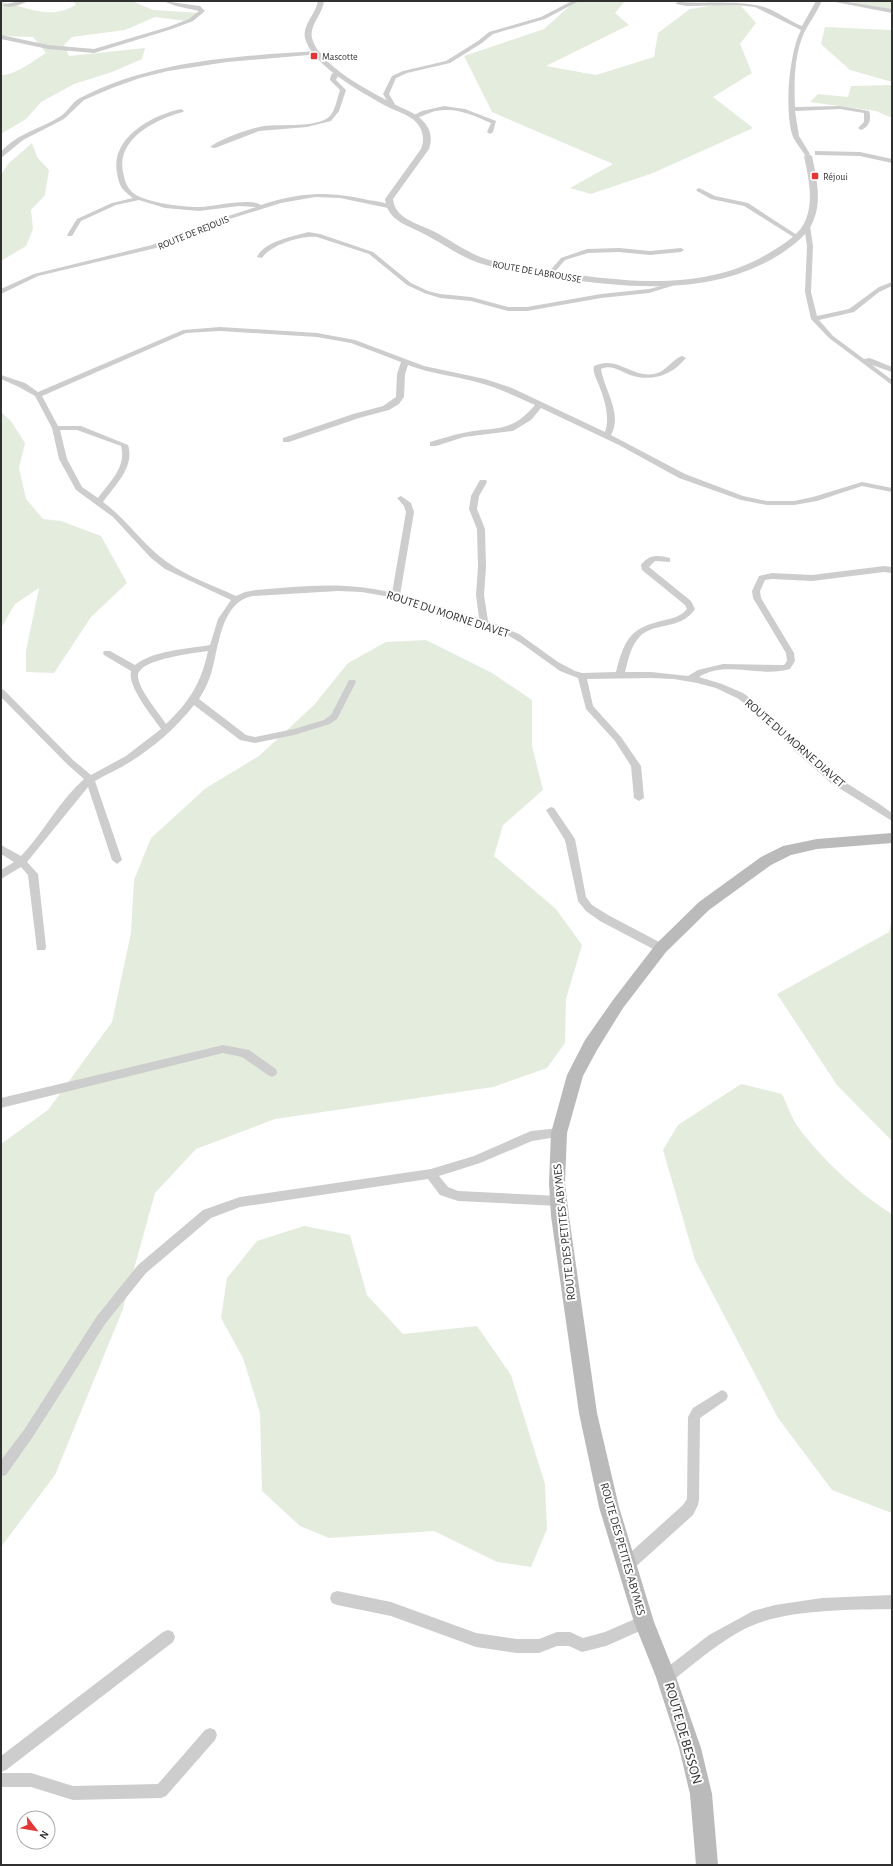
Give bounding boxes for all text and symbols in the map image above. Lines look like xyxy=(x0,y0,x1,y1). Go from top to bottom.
marker: Mascotte xyxy=(309,51,319,61)
place label: Mascotte xyxy=(322,52,358,62)
marker: Réjoui xyxy=(810,171,820,181)
place label: Réjoui xyxy=(823,172,848,182)
street label: ROUTE DE REJOUIS xyxy=(156,214,231,252)
street label: ROUTE DE LABROUSSE xyxy=(492,259,582,285)
street label: ROUTE DU MORNE DIAVET xyxy=(385,588,511,640)
street label: ROUTE DU MORNE DIAVET xyxy=(743,696,847,790)
street label: ROUTE DES PETITES ABYMES xyxy=(551,1163,577,1301)
street label: ROUTE DES PETITES ABYMES xyxy=(598,1481,648,1617)
street label: ROUTE DE BESSON xyxy=(662,1681,704,1786)
north arrow xyxy=(16,1810,56,1850)
text: N xyxy=(37,1829,51,1841)

